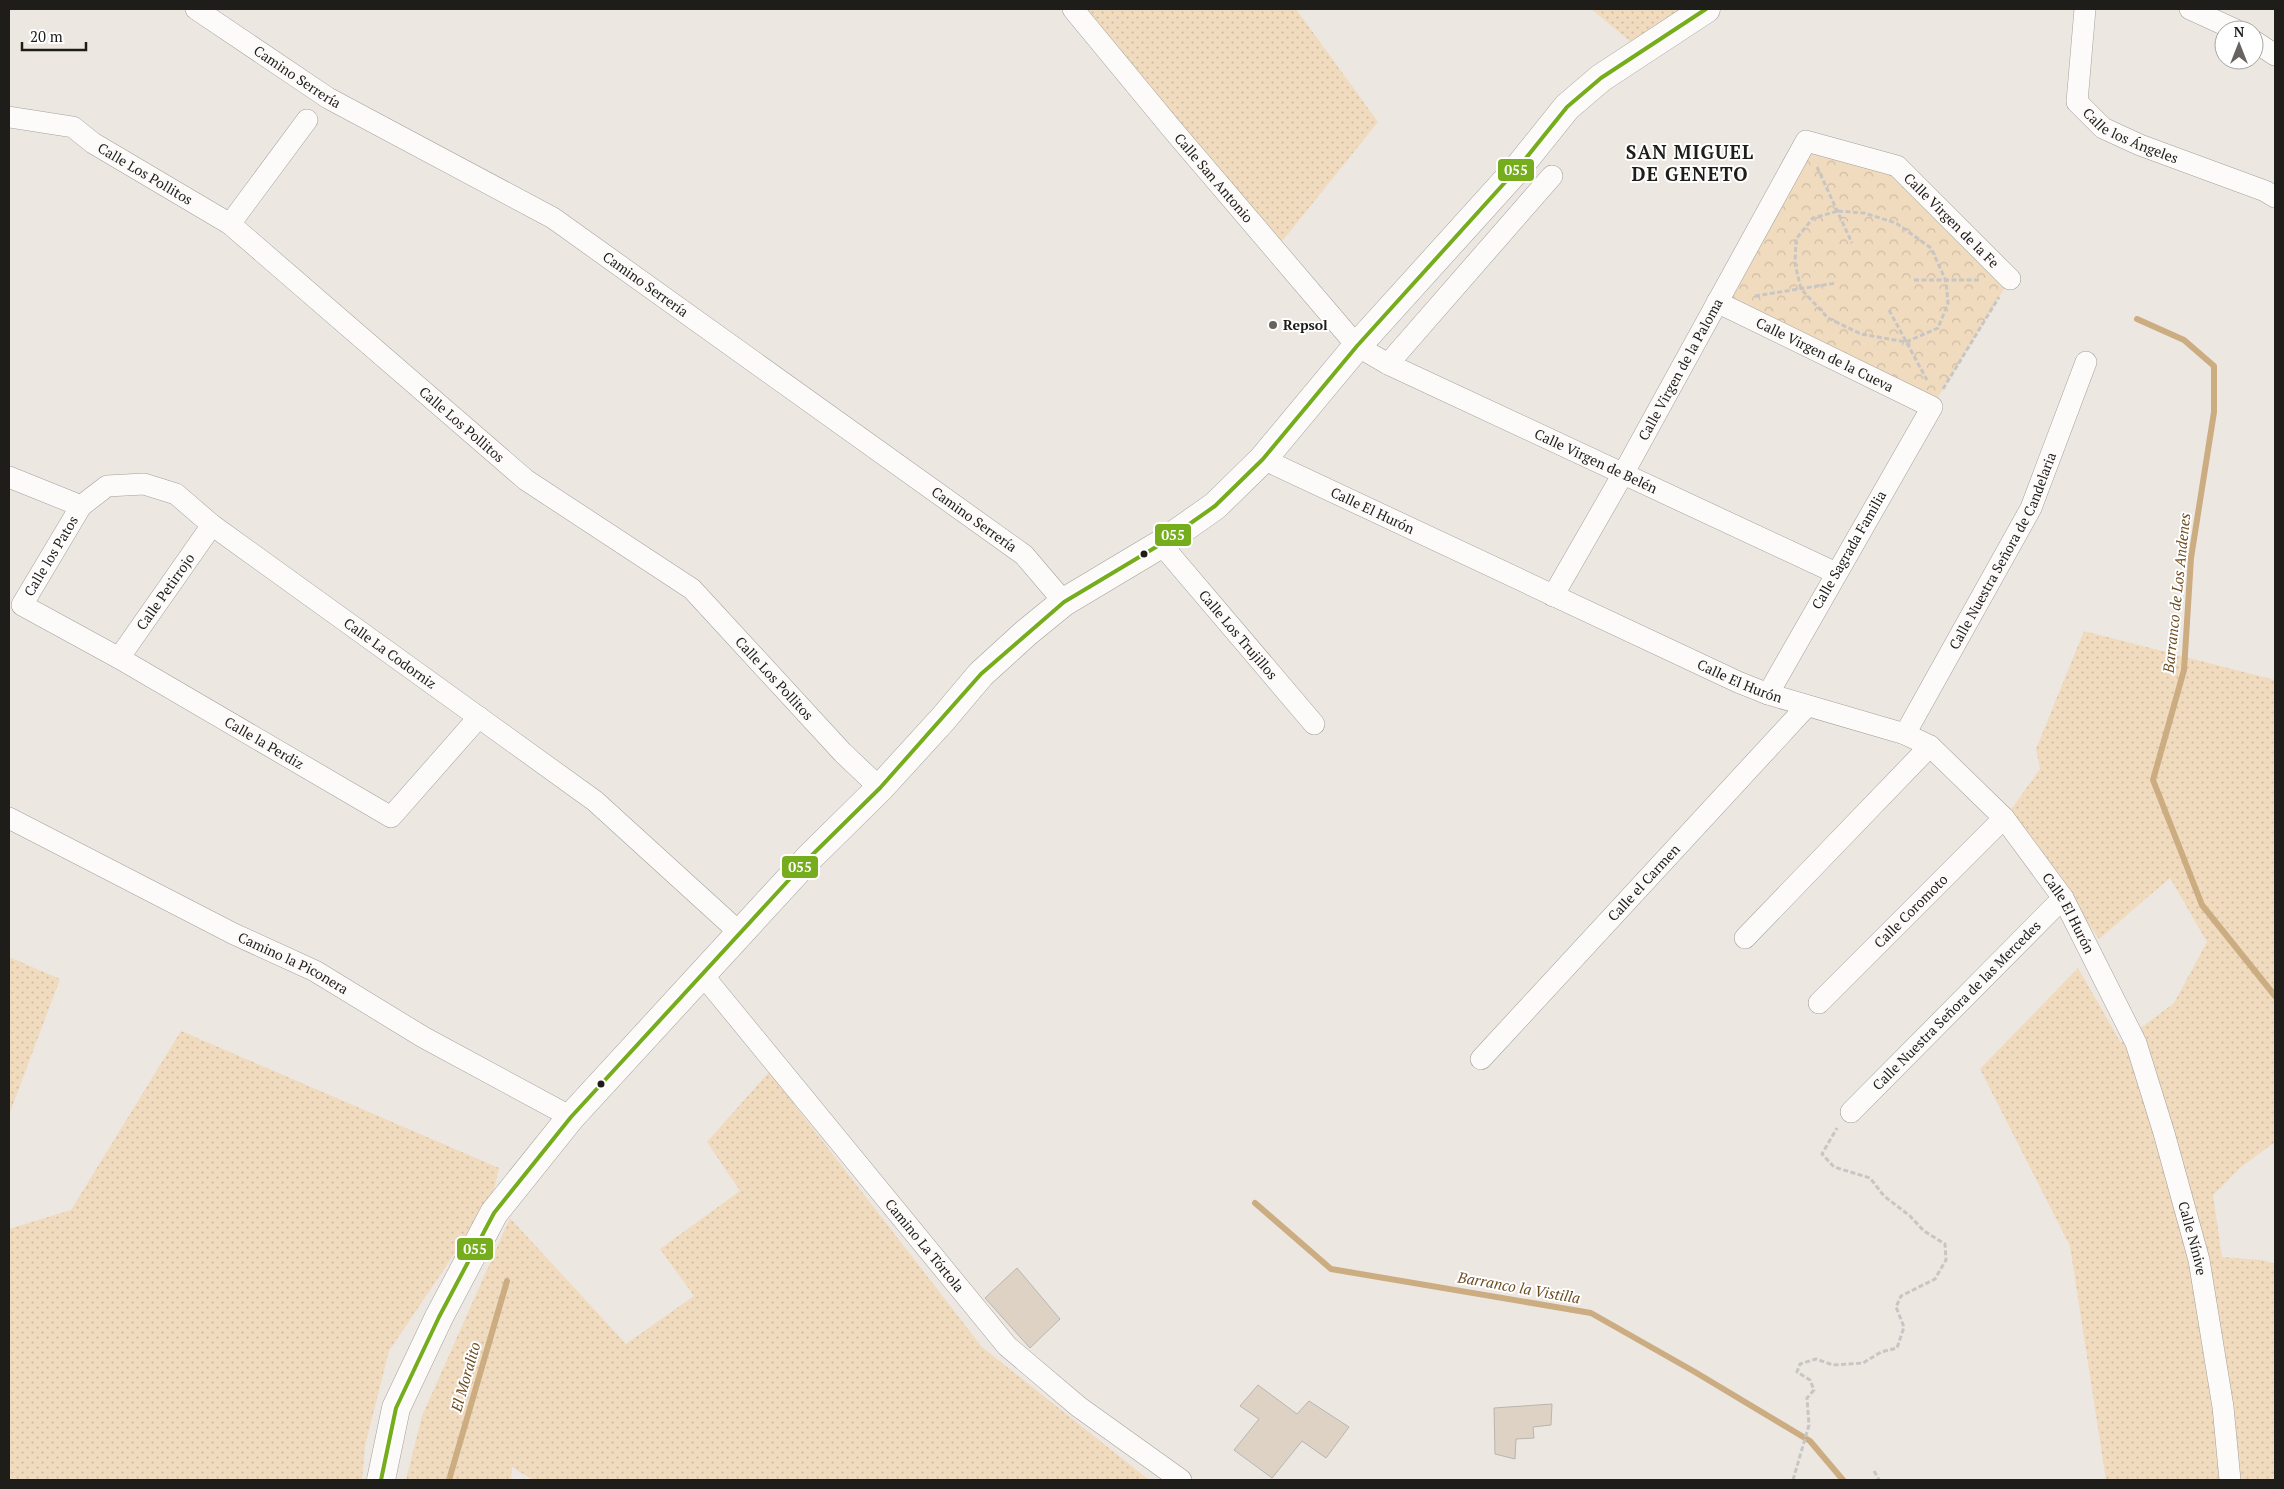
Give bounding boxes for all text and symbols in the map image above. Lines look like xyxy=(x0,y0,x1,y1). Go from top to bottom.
scale bar xyxy=(22,20,86,52)
north arrow xyxy=(2214,20,2264,70)
text: N xyxy=(2234,22,2245,41)
text: 20 m xyxy=(30,26,63,46)
street label: Camino Serrería xyxy=(250,41,344,112)
street label: Calle los Ángeles xyxy=(2079,103,2181,167)
street label: Calle San Antonio xyxy=(1171,129,1258,227)
street label: Calle Los Pollitos xyxy=(94,138,196,209)
district label: SAN MIGUEL DE GENETO xyxy=(1626,139,1754,186)
line badge: 055 xyxy=(1497,158,1535,182)
text: 055 xyxy=(1504,160,1528,179)
street label: Calle Virgen de la Fe xyxy=(1900,168,2004,272)
street label: Camino Serrería xyxy=(599,247,692,321)
street label: Calle Virgen de la Paloma xyxy=(1633,295,1727,444)
street label: Calle Virgen de la Cueva xyxy=(1753,313,1897,396)
place label: Repsol xyxy=(1283,315,1328,334)
marker: Repsol xyxy=(1267,319,1279,331)
street label: Calle Los Pollitos xyxy=(415,382,509,466)
street label: Calle Virgen de Belén xyxy=(1532,424,1661,498)
street label: Calle Nuestra Señora de Candelaria xyxy=(1944,449,2060,653)
street label: Camino Serrería xyxy=(928,482,1021,556)
street label: Calle El Hurón xyxy=(1328,482,1418,538)
street label: Calle Sagrada Familia xyxy=(1807,487,1890,613)
street label: Calle los Patos xyxy=(19,512,82,600)
water label: Barranco de Los Andenes xyxy=(2158,512,2194,675)
line badge: 055 xyxy=(1154,523,1192,547)
text: 055 xyxy=(1161,525,1185,544)
street label: Calle Petirrojo xyxy=(132,549,199,634)
unlabelled marker xyxy=(1139,549,1149,559)
street label: Calle Los Trujillos xyxy=(1195,585,1282,683)
street label: Calle La Codorniz xyxy=(340,613,441,693)
street label: Calle Los Pollitos xyxy=(731,632,818,724)
street label: Calle El Hurón xyxy=(1694,654,1785,707)
street label: Calle la Perdiz xyxy=(221,712,308,773)
street label: Calle el Carmen xyxy=(1603,839,1684,925)
line badge: 055 xyxy=(781,855,819,879)
text: 055 xyxy=(788,857,812,876)
street label: Calle El Hurón xyxy=(2038,868,2100,957)
street label: Calle Coromoto xyxy=(1869,869,1952,952)
street label: Calle Nuestra Señora de las Mercedes xyxy=(1868,916,2045,1094)
street label: Camino la Piconera xyxy=(235,927,352,998)
unlabelled marker xyxy=(596,1079,606,1089)
street label: Camino La Tórtola xyxy=(881,1195,969,1296)
street label: Calle Nínive xyxy=(2174,1199,2211,1277)
line badge: 055 xyxy=(456,1237,494,1261)
text: 055 xyxy=(463,1239,487,1258)
water label: Barranco la Vistilla xyxy=(1455,1266,1582,1308)
water label: El Moralito xyxy=(445,1339,485,1415)

